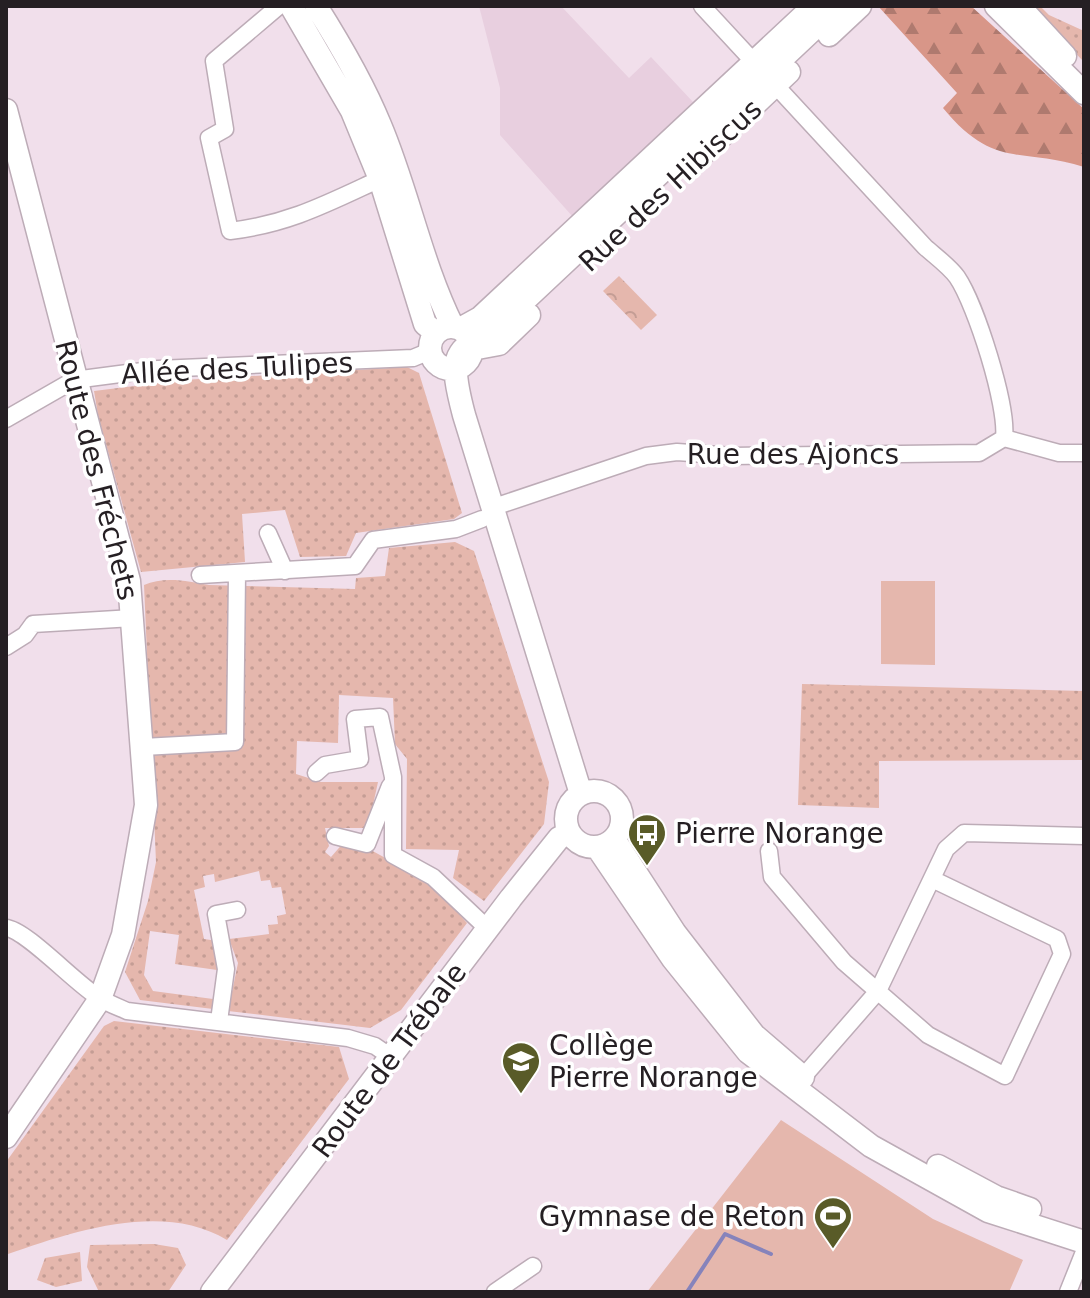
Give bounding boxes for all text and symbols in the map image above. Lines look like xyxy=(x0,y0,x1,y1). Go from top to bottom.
street label: Rue des Hibiscus xyxy=(572,92,768,278)
street label: Route des Fréchets xyxy=(48,337,145,604)
street label: Allée des Tulipes xyxy=(120,346,354,391)
street label: Rue des Ajoncs xyxy=(687,438,899,471)
bus stop icon: Pierre Norange xyxy=(626,812,668,867)
place label: Pierre Norange xyxy=(675,817,884,850)
street label: Route de Trébale xyxy=(305,956,473,1164)
place label: Collège Pierre Norange xyxy=(549,1029,758,1094)
school or university icon: Collège Pierre Norange xyxy=(500,1040,542,1095)
sports icon: Gymnase de Reton xyxy=(812,1195,854,1250)
place label: Gymnase de Reton xyxy=(539,1200,805,1233)

